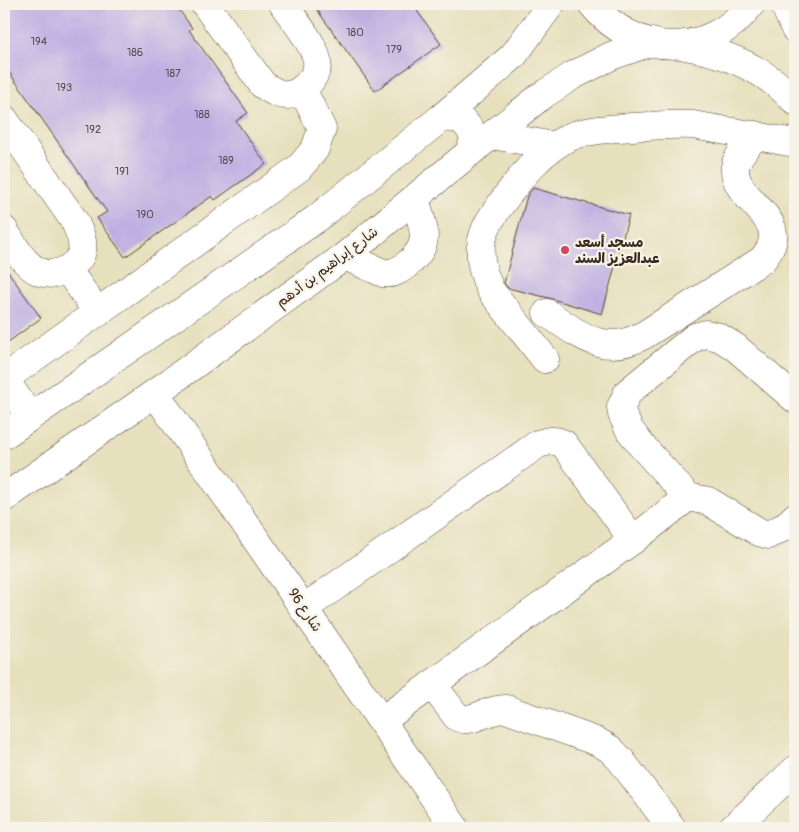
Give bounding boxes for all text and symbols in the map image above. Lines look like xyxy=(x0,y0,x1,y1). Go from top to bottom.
house number: 180 xyxy=(346,26,364,39)
house number: 194 xyxy=(31,35,48,48)
house number: 179 xyxy=(386,43,402,56)
house number: 186 xyxy=(127,46,143,59)
house number: 187 xyxy=(165,67,181,80)
house number: 193 xyxy=(56,81,72,94)
house number: 188 xyxy=(194,108,210,121)
house number: 192 xyxy=(85,123,101,136)
house number: 189 xyxy=(218,154,234,167)
house number: 191 xyxy=(115,165,129,178)
house number: 190 xyxy=(136,208,154,221)
street label: شارع إبراهيم بن أدهم xyxy=(273,223,383,312)
place label: مسجد أسعد عبدالعزيز السند xyxy=(575,233,660,267)
marker: مسجد أسعد عبدالعزيز السند xyxy=(559,244,571,256)
street label: شارع 96 xyxy=(284,585,326,636)

